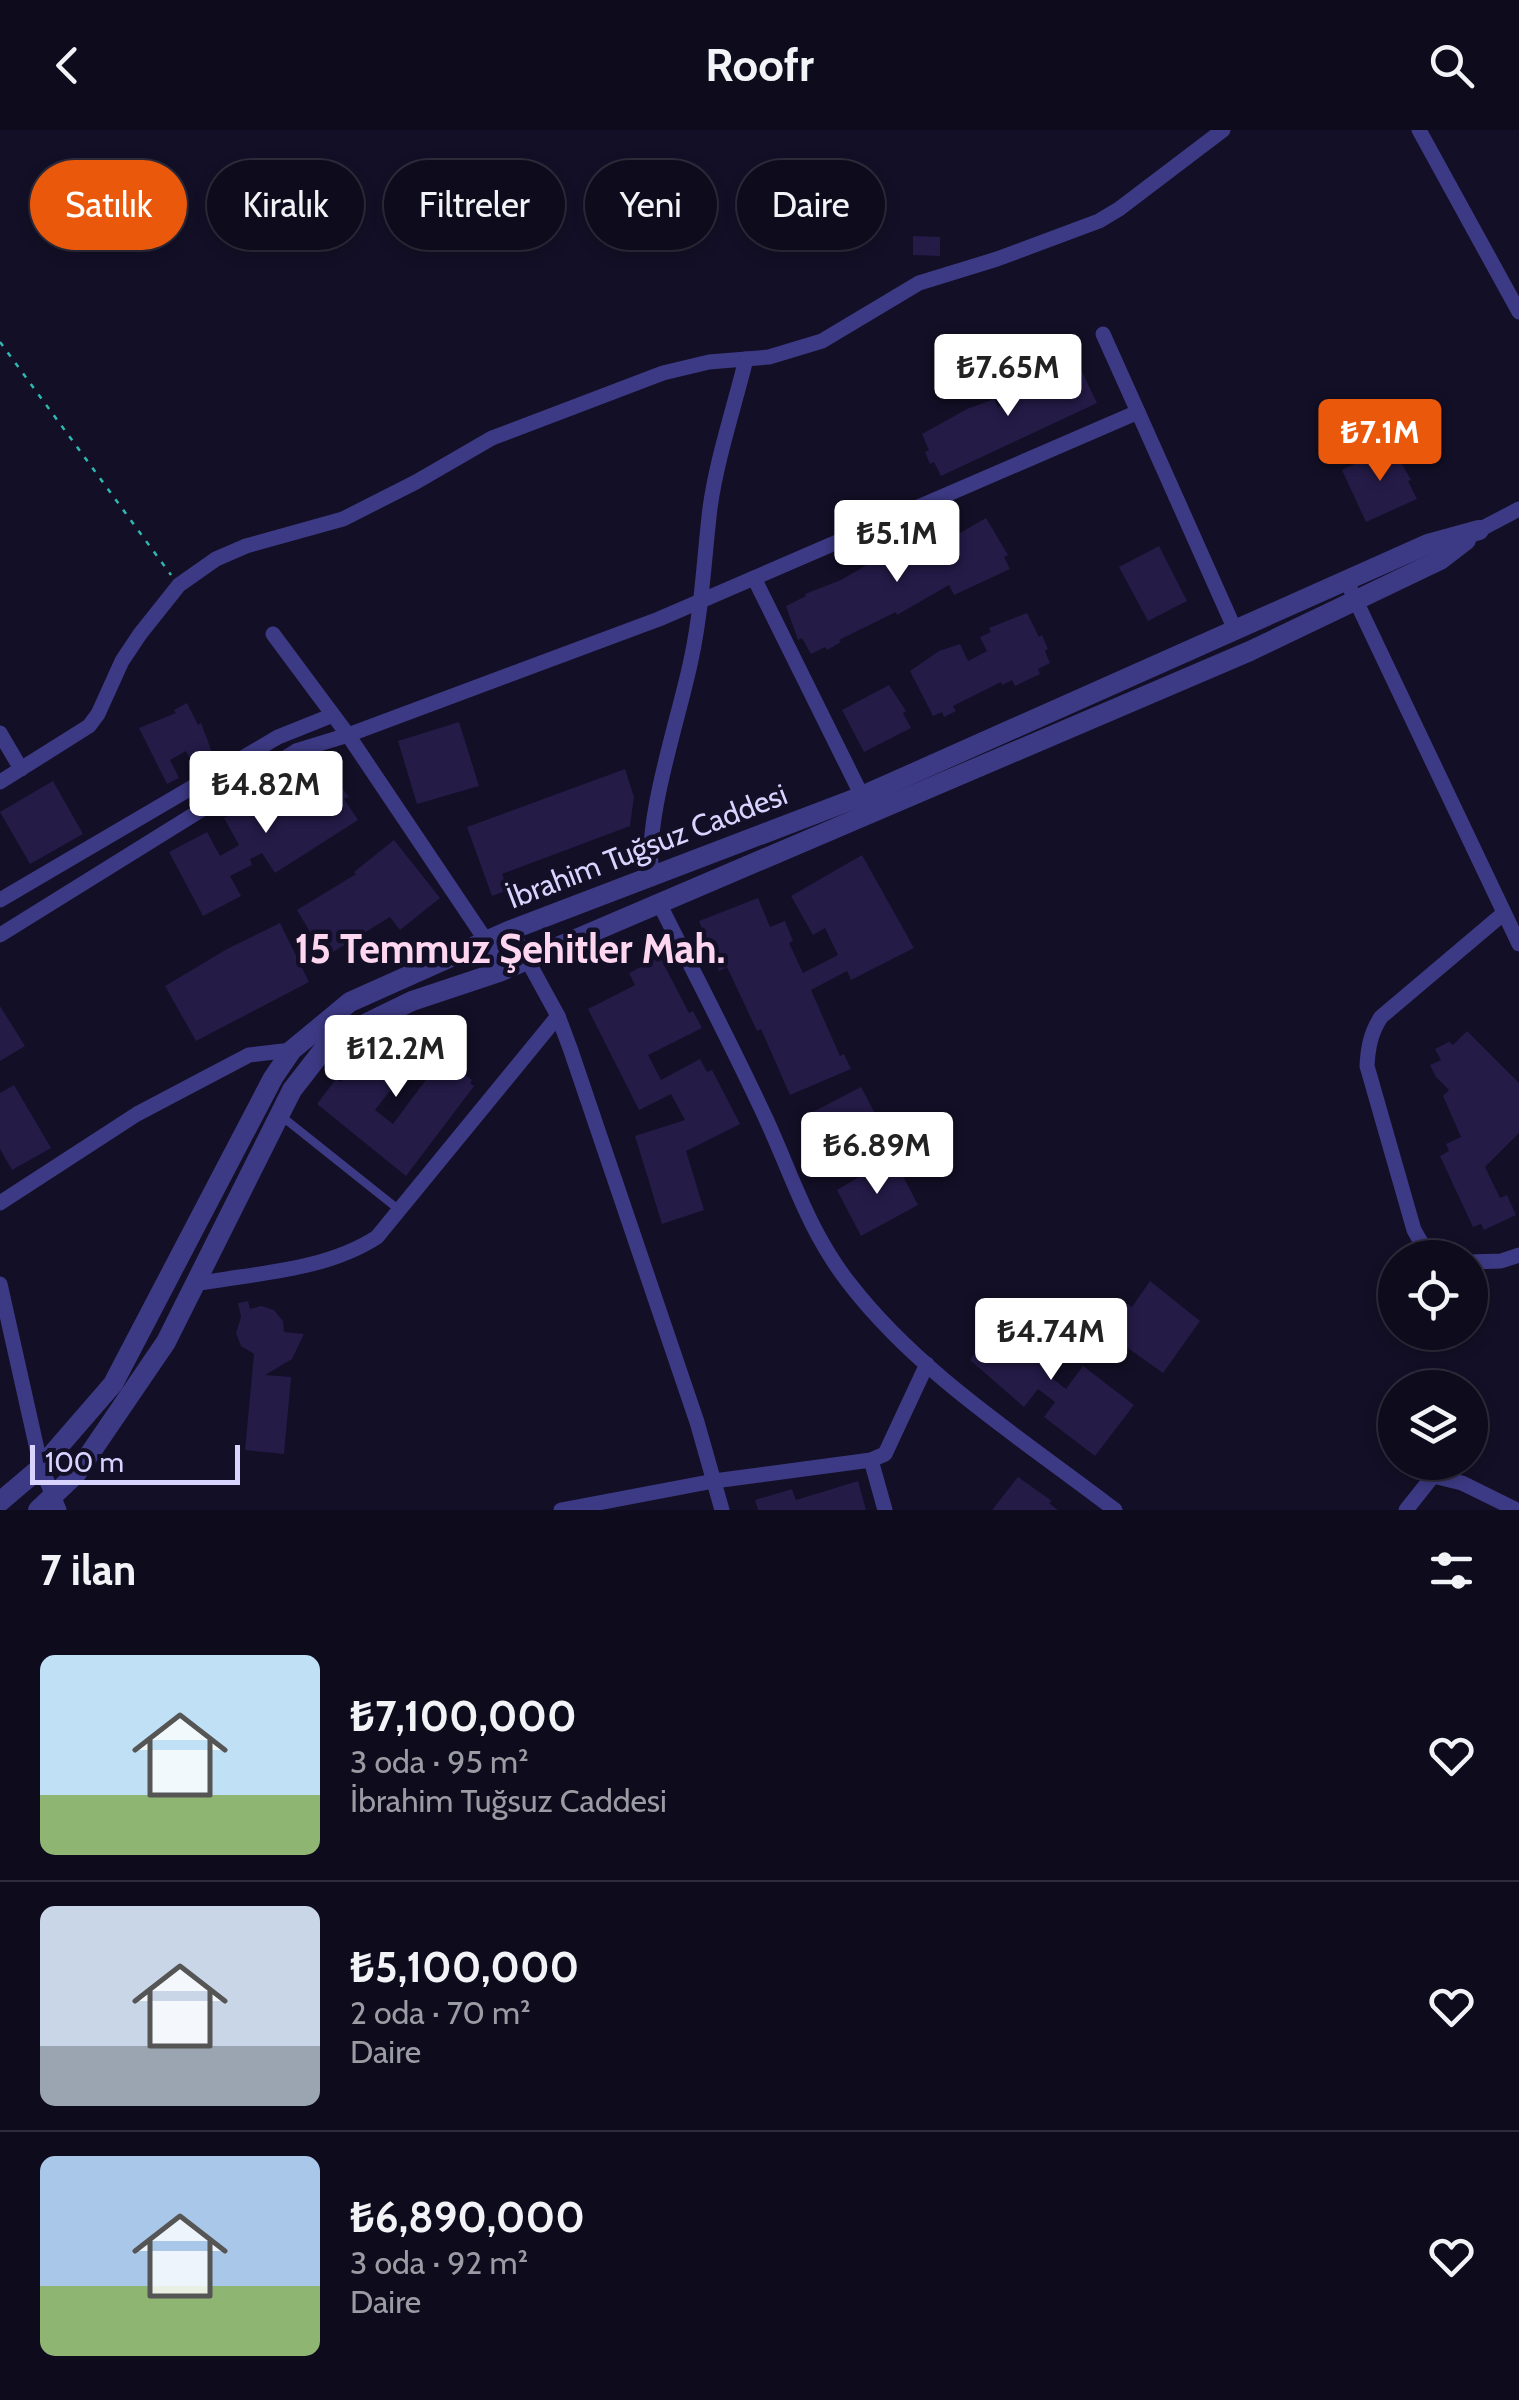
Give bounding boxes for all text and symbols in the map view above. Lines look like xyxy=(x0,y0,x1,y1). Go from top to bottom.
icon: back xyxy=(40,38,95,93)
text: Roofr xyxy=(705,38,814,92)
icon: search xyxy=(1424,38,1479,93)
chip: Satılık xyxy=(30,160,187,250)
chip: Kiralık xyxy=(207,160,364,250)
chip: Filtreler xyxy=(384,160,565,250)
chip: Yeni xyxy=(585,160,717,250)
chip: Daire xyxy=(737,160,885,250)
pin: ₺7.65M xyxy=(927,334,1089,419)
text: ₺7.65M xyxy=(956,347,1060,386)
pin: ₺7.1M xyxy=(1310,399,1450,484)
text: ₺7.1M xyxy=(1340,412,1420,451)
pin: ₺5.1M xyxy=(827,500,967,585)
text: ₺5.1M xyxy=(856,513,938,552)
pin: ₺4.82M xyxy=(185,751,347,836)
text: ₺4.82M xyxy=(212,764,320,803)
street label: İbrahim Tuğsuz Caddesi xyxy=(502,776,792,916)
district label: 15 Temmuz Şehitler Mah. xyxy=(295,924,725,973)
pin: ₺12.2M xyxy=(315,1015,477,1100)
text: ₺12.2M xyxy=(347,1028,445,1067)
pin: ₺6.89M xyxy=(796,1112,958,1197)
text: ₺6.89M xyxy=(823,1125,931,1164)
map controls xyxy=(1378,1240,1488,1480)
button: locate xyxy=(1378,1240,1488,1350)
pin: ₺4.74M xyxy=(970,1298,1132,1383)
text: ₺4.74M xyxy=(997,1311,1105,1350)
button: layers xyxy=(1378,1370,1488,1480)
scale bar xyxy=(30,1440,240,1484)
text: 100 m xyxy=(45,1445,124,1479)
icon: filters xyxy=(1424,1543,1479,1598)
text: 7 ilan xyxy=(40,1544,136,1596)
text: ₺7,100,000 xyxy=(350,1690,577,1742)
icon: home xyxy=(120,1695,240,1815)
icon: heart xyxy=(1424,1728,1479,1783)
text: 3 oda · 95 m² xyxy=(350,1742,529,1781)
text: İbrahim Tuğsuz Caddesi xyxy=(350,1781,667,1820)
text: ₺5,100,000 xyxy=(350,1941,579,1993)
icon: home xyxy=(120,1946,240,2066)
icon: heart xyxy=(1424,1979,1479,2034)
text: 2 oda · 70 m² xyxy=(350,1993,531,2032)
text: Daire xyxy=(350,2032,421,2071)
text: ₺6,890,000 xyxy=(350,2191,585,2243)
icon: home xyxy=(120,2196,240,2316)
icon: heart xyxy=(1424,2229,1479,2284)
text: 3 oda · 92 m² xyxy=(350,2243,528,2282)
text: Daire xyxy=(350,2282,421,2321)

